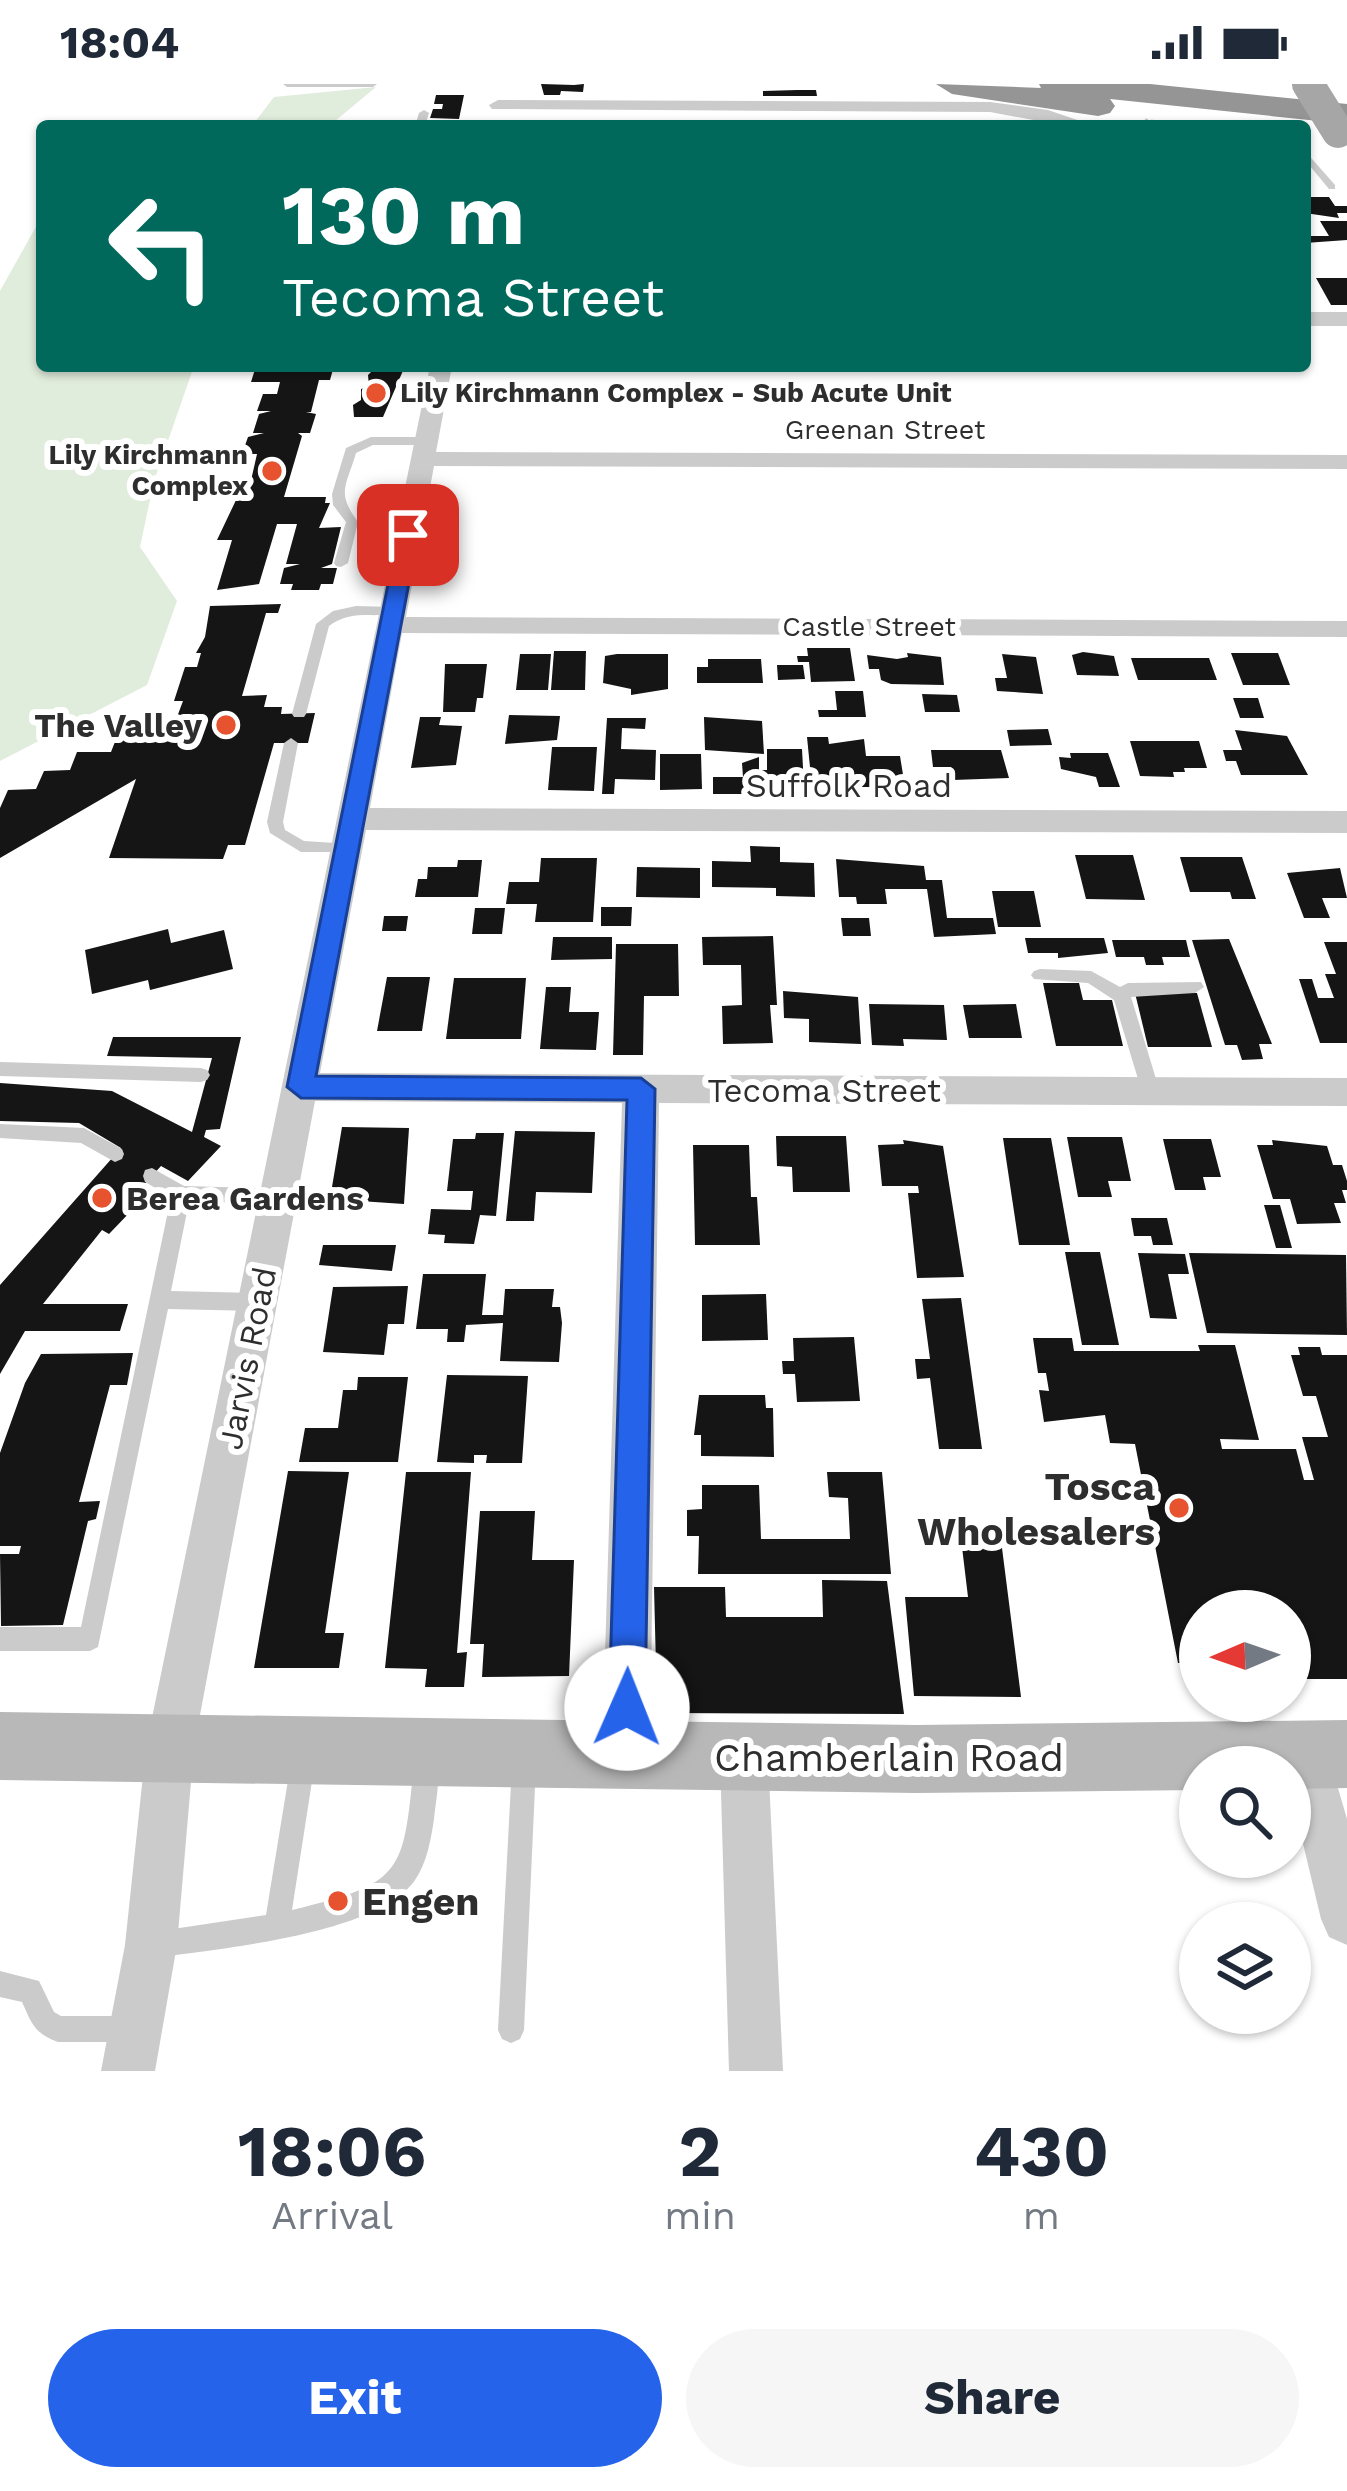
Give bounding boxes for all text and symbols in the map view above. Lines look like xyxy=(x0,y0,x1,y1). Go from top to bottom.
text: 18:04 xyxy=(60,16,179,69)
text: 130 m xyxy=(282,166,525,264)
icon: left xyxy=(84,168,240,324)
text: Tecoma Street xyxy=(282,266,664,329)
place label: Lily Kirchmann Complex - Sub Acute Unit xyxy=(400,377,952,409)
marker: Lily Kirchmann Complex - Sub Acute Unit xyxy=(363,380,389,406)
street label: Greenan Street xyxy=(785,414,985,446)
place label: Lily Kirchmann Complex xyxy=(49,439,248,502)
marker: Lily Kirchmann Complex xyxy=(259,458,285,484)
pin xyxy=(357,484,459,586)
icon: arrive xyxy=(375,502,441,568)
street label: Castle Street xyxy=(782,611,956,643)
place label: The Valley xyxy=(34,706,202,745)
marker: The Valley xyxy=(213,712,239,738)
street label: Suffolk Road xyxy=(746,766,952,805)
street label: Tecoma Street xyxy=(707,1071,941,1110)
place label: Berea Gardens xyxy=(126,1179,364,1218)
marker: Berea Gardens xyxy=(89,1185,115,1211)
street label: Jarvis Road xyxy=(211,1263,284,1453)
place label: Tosca Wholesalers xyxy=(917,1464,1155,1554)
marker: Tosca Wholesalers xyxy=(1166,1495,1192,1521)
north arrow xyxy=(1179,1590,1311,1722)
map controls xyxy=(1179,1590,1311,2034)
position arrow xyxy=(564,1645,690,1771)
street label: Chamberlain Road xyxy=(714,1735,1064,1780)
button: search xyxy=(1179,1746,1311,1878)
place label: Engen xyxy=(362,1879,479,1924)
marker: Engen xyxy=(325,1888,351,1914)
button: layers xyxy=(1179,1902,1311,2034)
text: 18:06 xyxy=(238,2109,426,2193)
text: 2 xyxy=(679,2109,721,2193)
text: 430 xyxy=(974,2109,1109,2193)
text: Arrival xyxy=(271,2193,393,2238)
text: min xyxy=(664,2193,736,2238)
text: m xyxy=(1023,2193,1060,2238)
button: Exit xyxy=(48,2329,662,2467)
button: Share xyxy=(686,2329,1299,2467)

